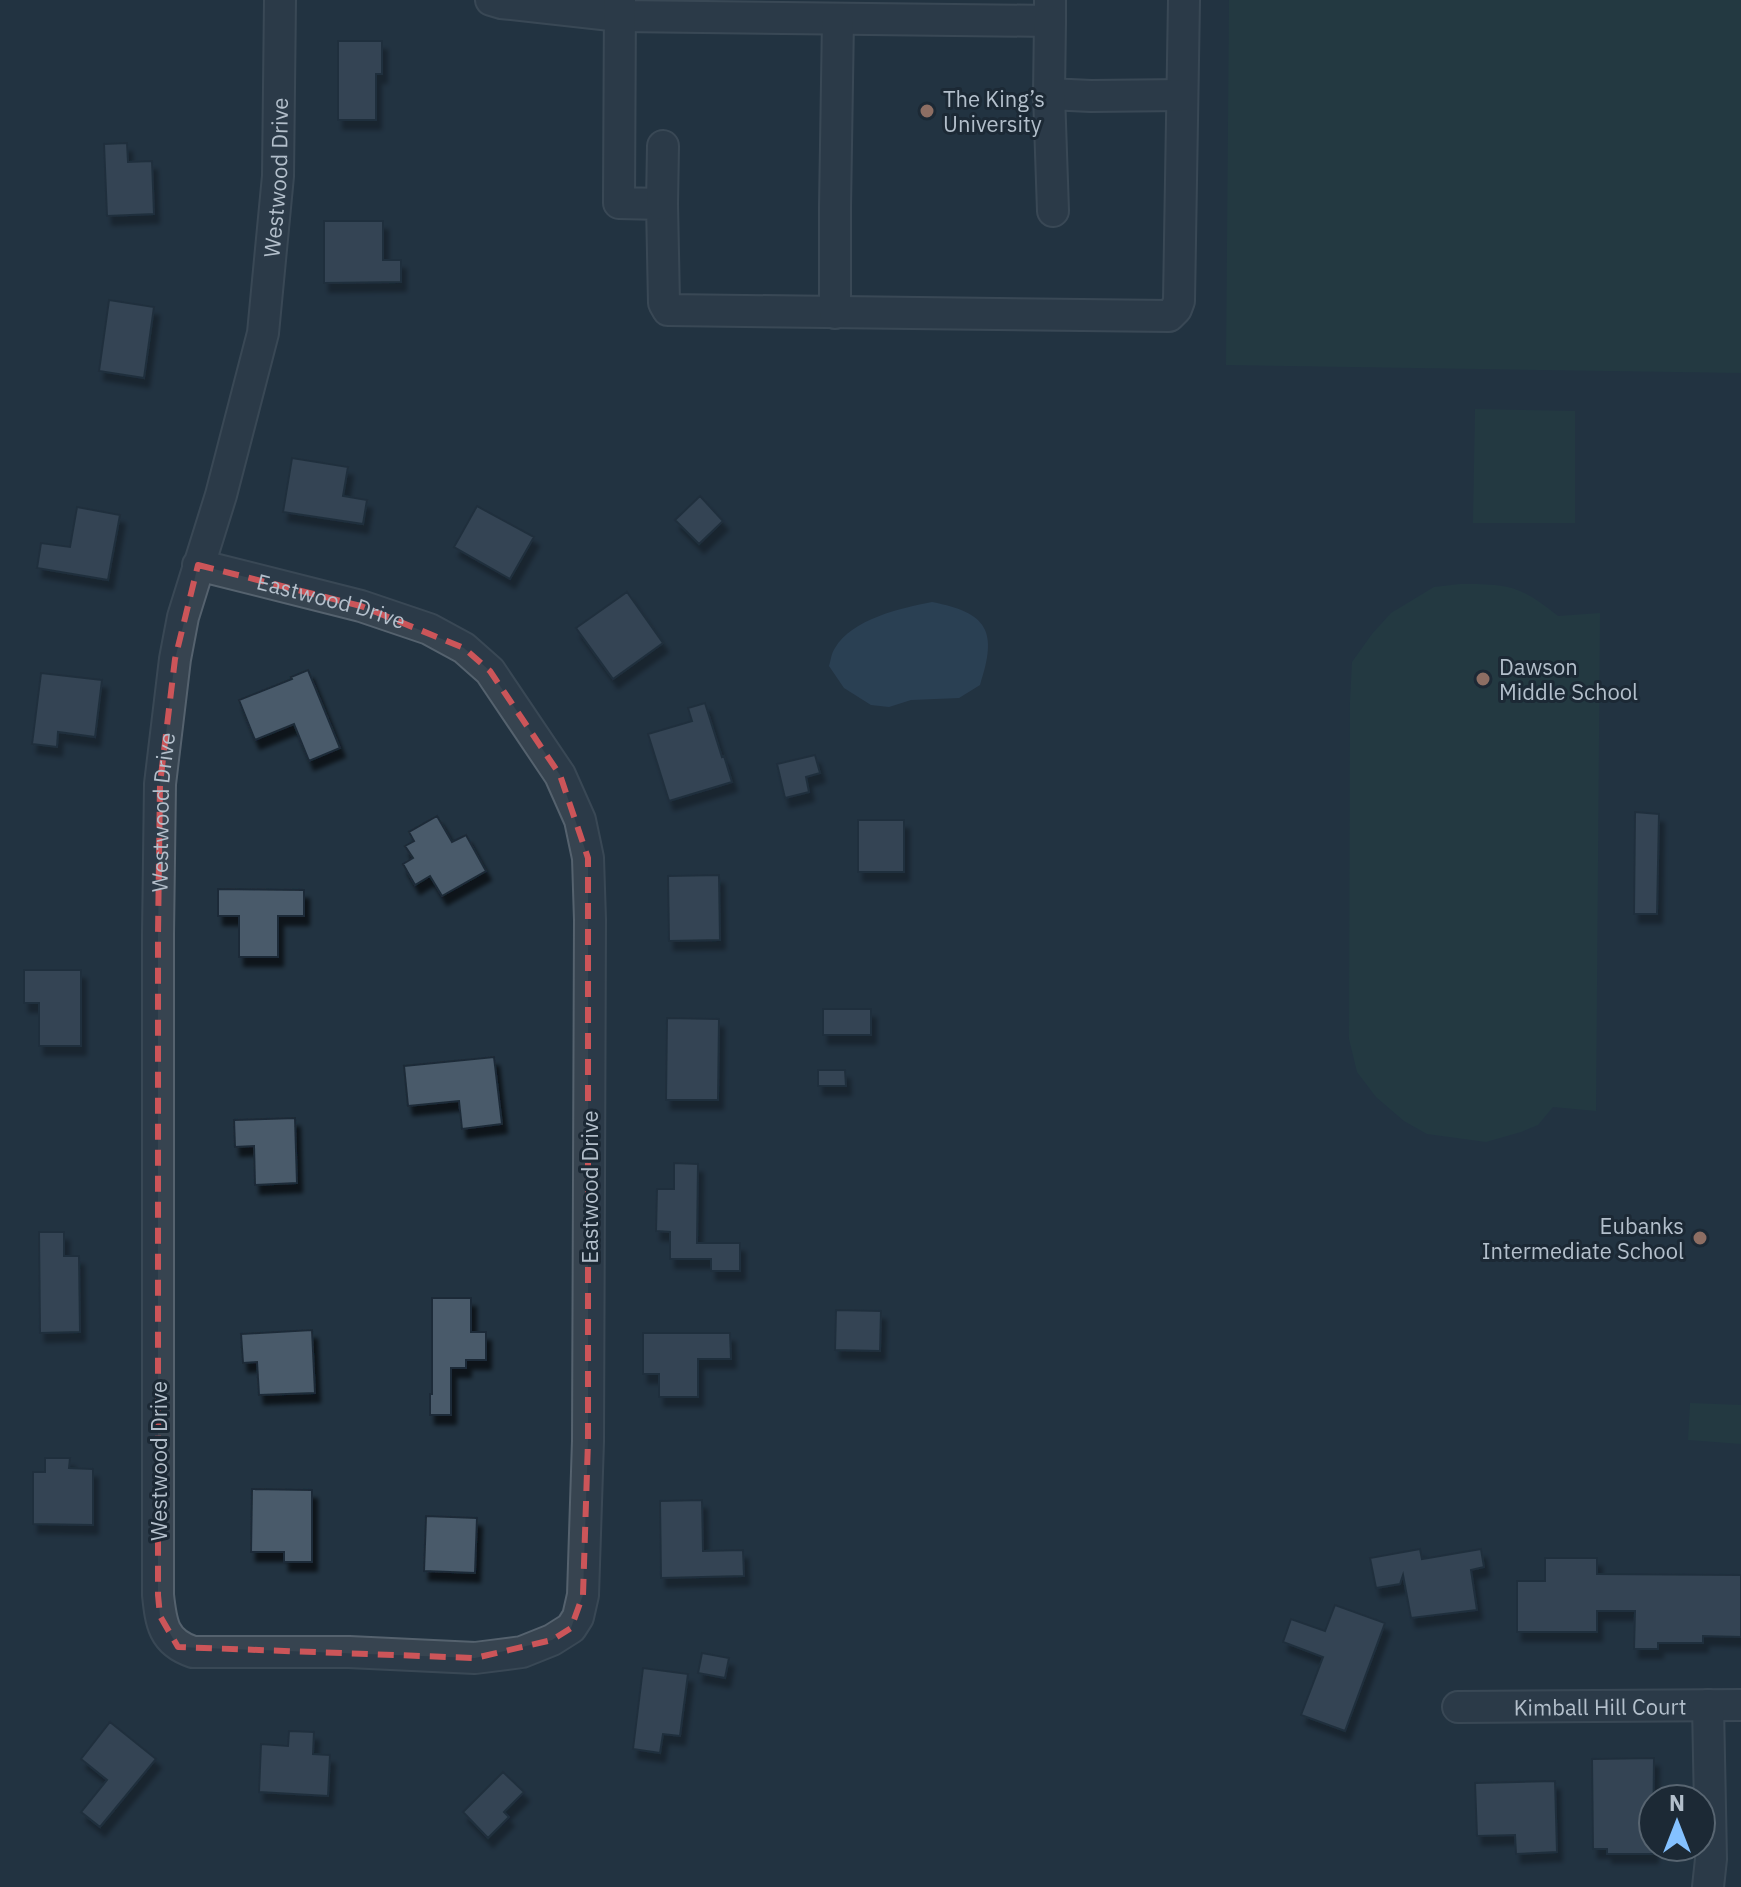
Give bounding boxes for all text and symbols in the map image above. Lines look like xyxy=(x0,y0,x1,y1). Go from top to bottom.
place label: The King’s University xyxy=(943,84,1045,138)
street label: Westwood Drive xyxy=(256,97,293,259)
marker: The King’s University xyxy=(918,102,936,120)
street label: Eastwood Drive xyxy=(254,566,410,635)
place label: Dawson Middle School xyxy=(1499,652,1638,706)
marker: Dawson Middle School xyxy=(1474,670,1492,688)
street label: Westwood Drive xyxy=(144,731,181,892)
street label: Eastwood Drive xyxy=(575,1110,604,1264)
place label: Eubanks Intermediate School xyxy=(1482,1211,1684,1265)
marker: Eubanks Intermediate School xyxy=(1691,1229,1709,1247)
street label: Westwood Drive xyxy=(144,1381,173,1541)
street label: Kimball Hill Court xyxy=(1513,1691,1687,1721)
north arrow xyxy=(1637,1783,1717,1863)
text: N xyxy=(1669,1788,1685,1817)

